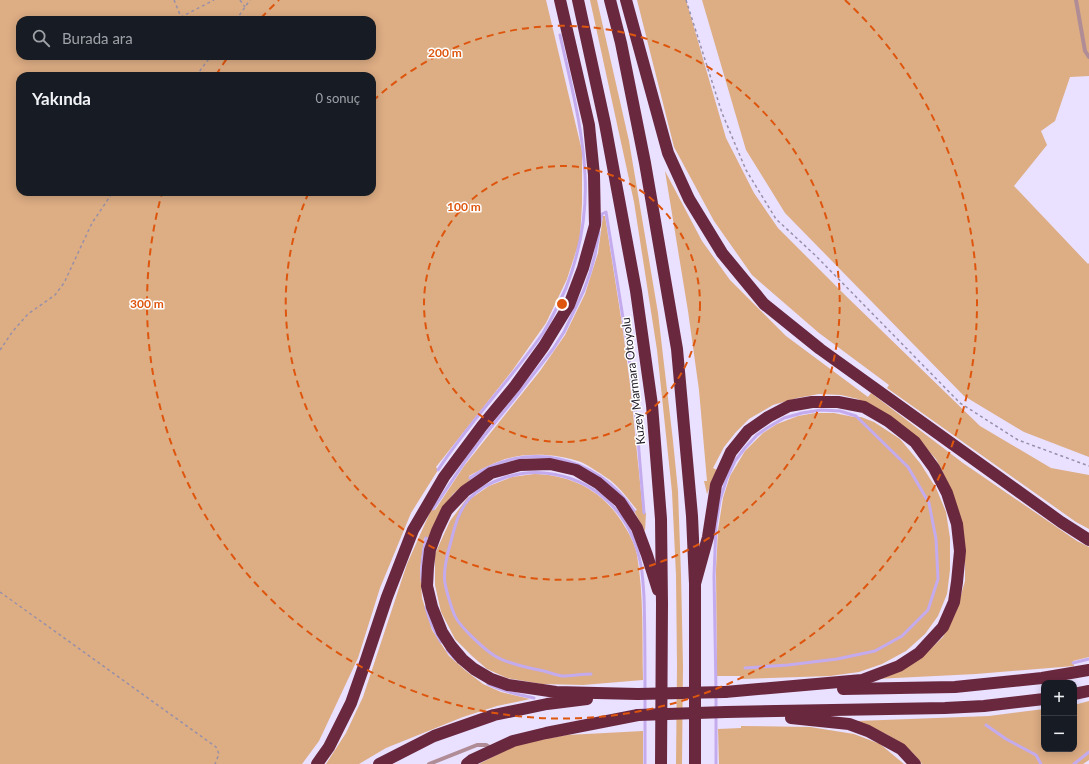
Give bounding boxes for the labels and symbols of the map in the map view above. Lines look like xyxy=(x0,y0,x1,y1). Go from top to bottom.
text: 200 m xyxy=(428,45,462,60)
text: 100 m xyxy=(447,199,481,214)
text: 300 m xyxy=(130,296,164,311)
centre of rings xyxy=(555,297,569,311)
street label: Kuzey Marmara Otoyolu xyxy=(618,317,648,445)

